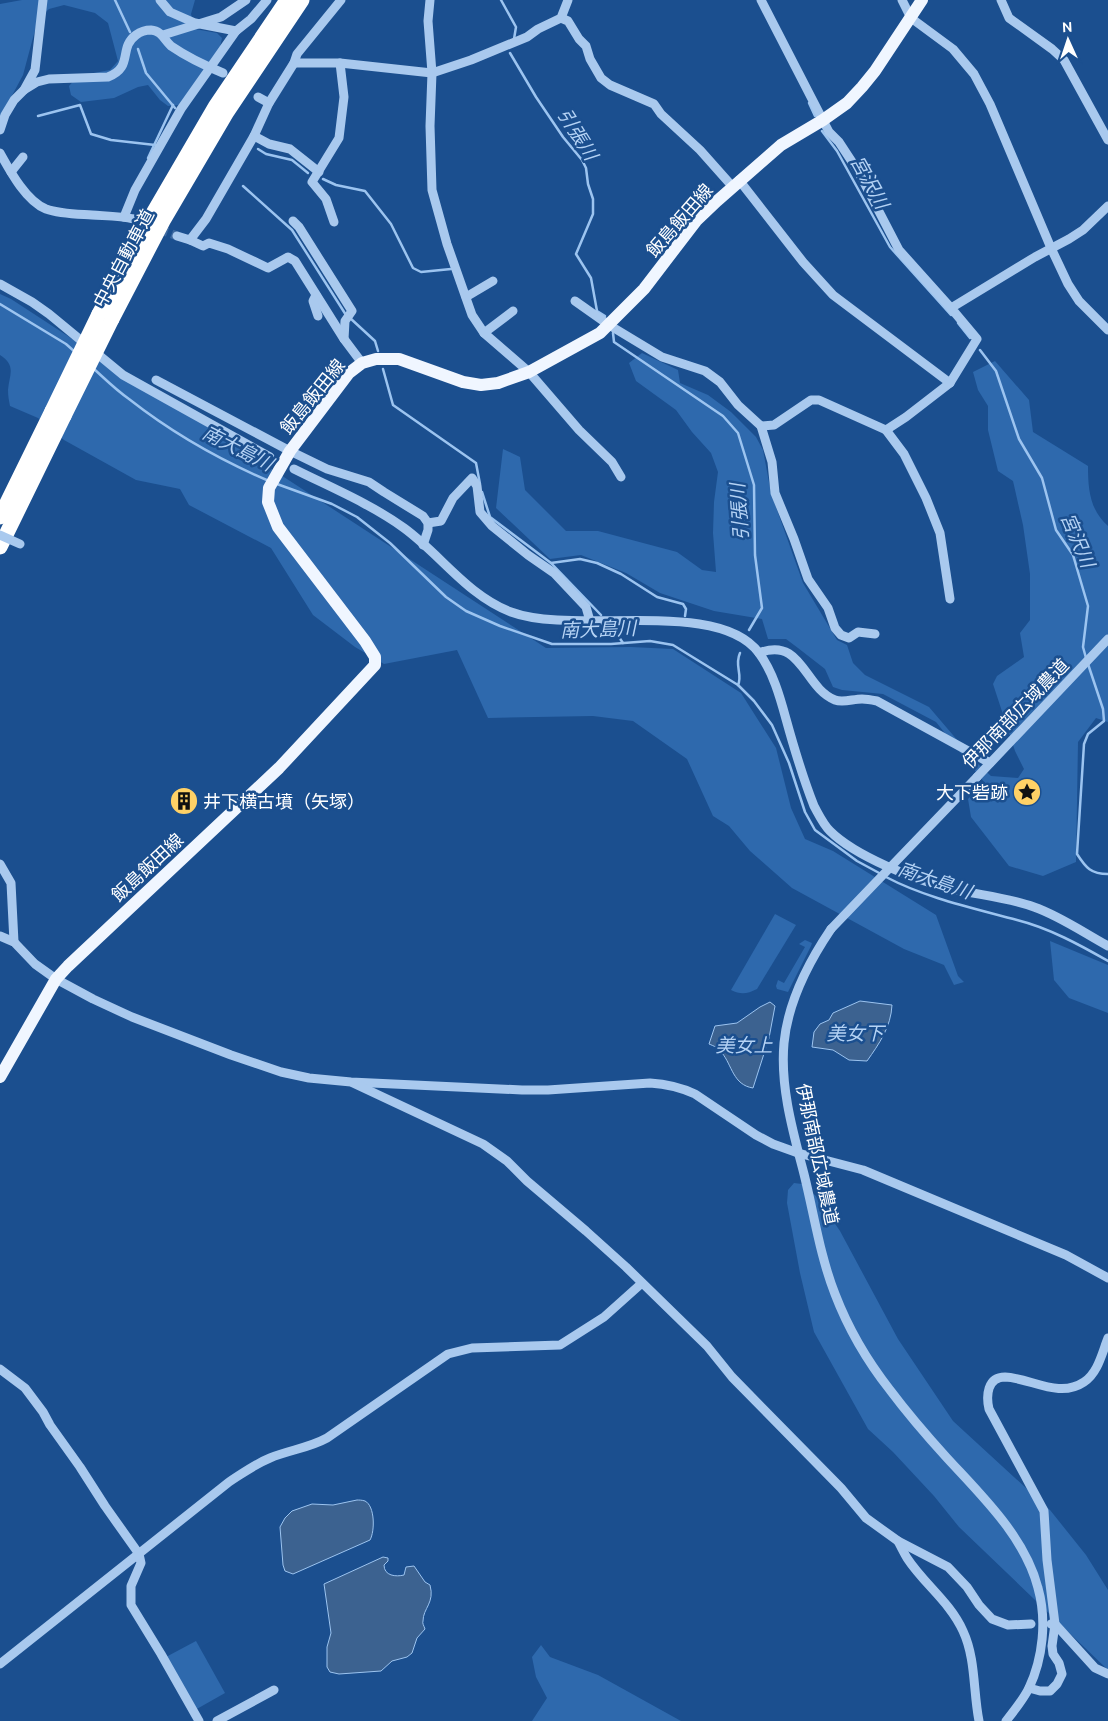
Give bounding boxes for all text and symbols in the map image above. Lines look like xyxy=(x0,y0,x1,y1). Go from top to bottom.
north arrow xyxy=(1043,15,1093,65)
text: N xyxy=(1062,19,1073,35)
water label: 引張川 xyxy=(554,104,603,166)
water label: 宮沢川 xyxy=(847,152,894,214)
street label: 飯島飯田線 xyxy=(642,179,716,261)
street label: 中央自動車道 xyxy=(89,206,157,310)
street label: 飯島飯田線 xyxy=(276,355,348,437)
water label: 南大島川 xyxy=(199,421,279,476)
water label: 引張川 xyxy=(726,481,752,541)
water label: 宮沢川 xyxy=(1057,509,1100,572)
water label: 南大島川 xyxy=(560,617,638,641)
street label: 伊那南部広域農道 xyxy=(958,654,1072,772)
place icon: 大下砦跡 xyxy=(1012,777,1042,807)
place label: 大下砦跡 xyxy=(936,782,1008,802)
building icon: 井下横古墳（矢塚） xyxy=(169,786,199,816)
place label: 井下横古墳（矢塚） xyxy=(203,791,365,811)
street label: 飯島飯田線 xyxy=(107,829,187,905)
water label: 南大島川 xyxy=(895,857,976,903)
water label: 美女下 xyxy=(826,1022,886,1044)
water label: 美女上 xyxy=(715,1034,773,1056)
street label: 伊那南部広域農道 xyxy=(793,1081,843,1227)

